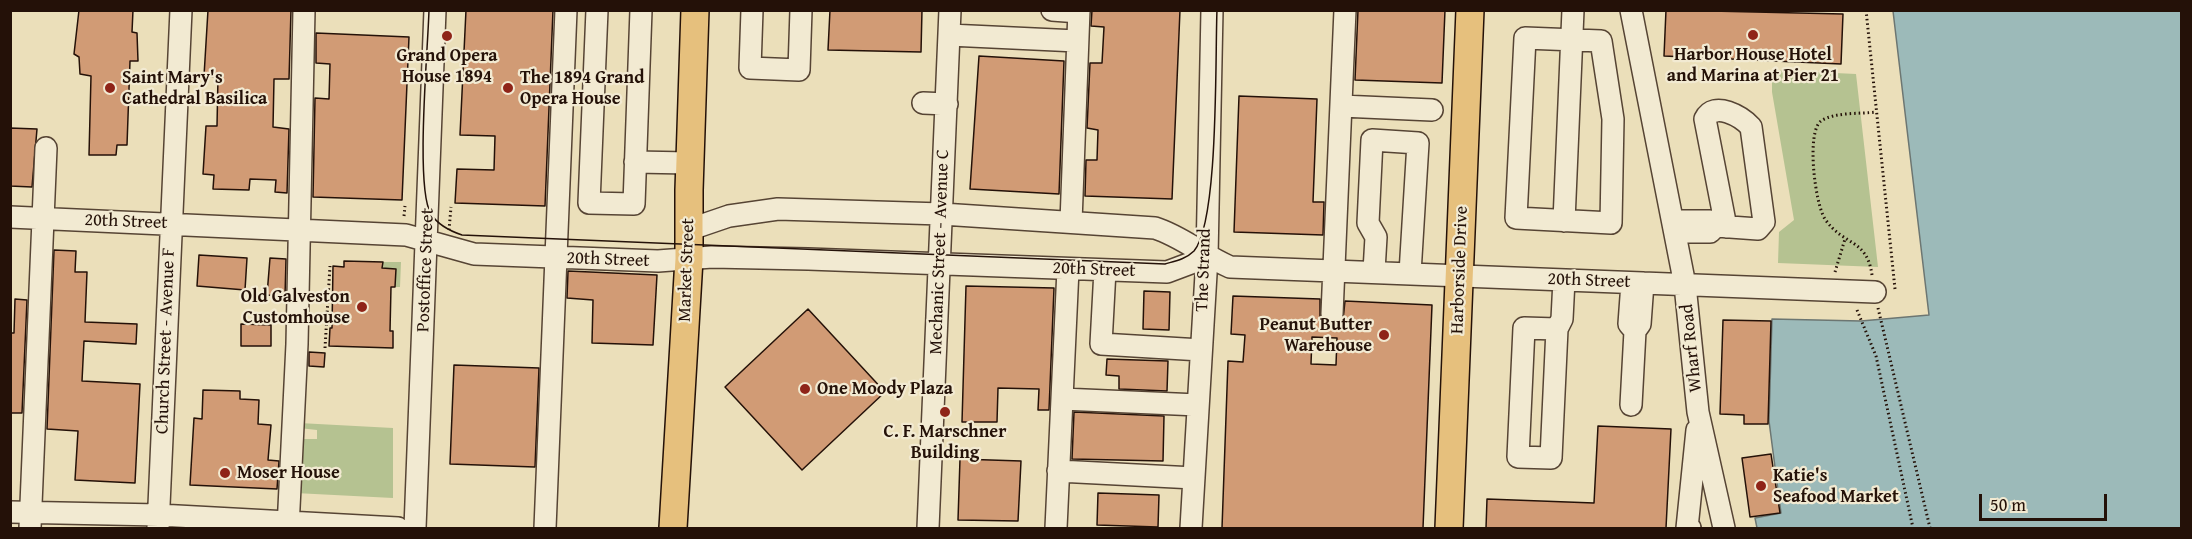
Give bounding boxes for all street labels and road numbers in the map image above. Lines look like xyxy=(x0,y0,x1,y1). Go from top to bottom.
street label: Mechanic Street - Avenue C xyxy=(926,149,954,355)
street label: Harborside Drive xyxy=(1447,205,1473,335)
street label: Postoffice Street xyxy=(413,208,439,332)
street label: 20th Street xyxy=(84,210,168,234)
street label: Market Street xyxy=(674,218,700,322)
street label: The Strand xyxy=(1192,228,1216,312)
street label: Church Street - Avenue F xyxy=(152,248,180,434)
street label: 20th Street xyxy=(566,248,650,272)
street label: 20th Street xyxy=(1052,258,1136,282)
street label: 20th Street xyxy=(1547,269,1631,293)
street label: Wharf Road xyxy=(1677,303,1707,393)

